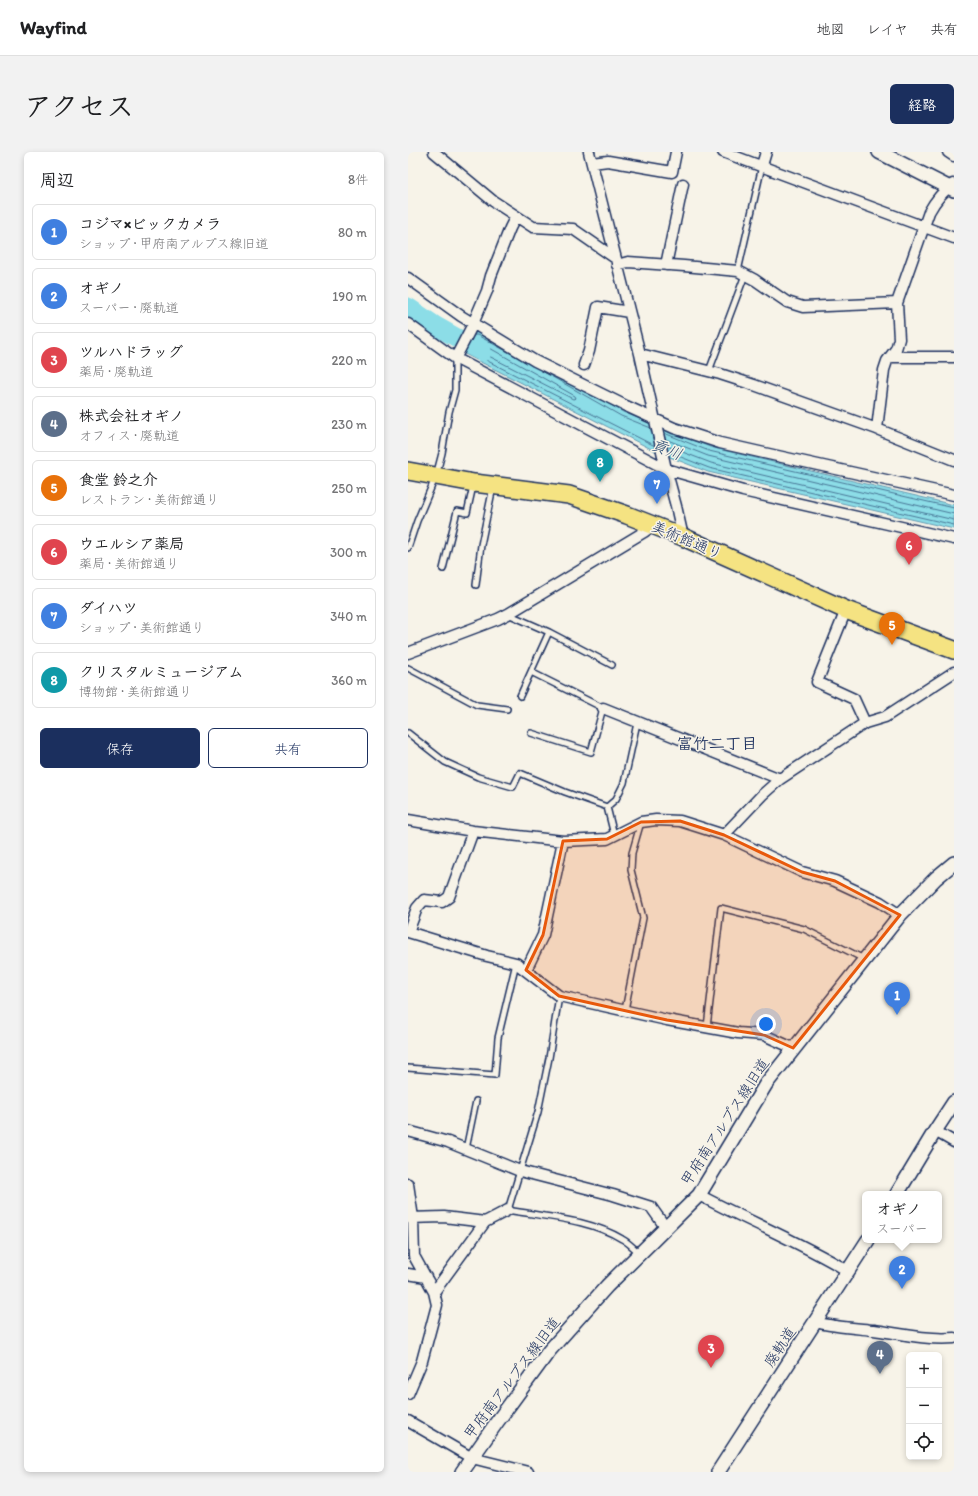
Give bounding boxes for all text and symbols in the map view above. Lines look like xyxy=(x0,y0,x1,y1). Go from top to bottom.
text: Wayfind xyxy=(20,16,87,39)
text: 地図 xyxy=(817,21,845,38)
text: レイヤ xyxy=(867,21,908,38)
text: 共有 xyxy=(930,21,958,38)
button: 経路 xyxy=(890,84,954,124)
text: アクセス xyxy=(24,89,134,123)
text: 周辺 xyxy=(40,170,74,190)
text: 8件 xyxy=(348,172,368,187)
text: コジマ×ビックカメラ xyxy=(79,215,221,233)
text: 1 xyxy=(51,225,57,240)
text: 80 m xyxy=(338,225,367,240)
text: ショップ · 甲府南アルプス線旧道 xyxy=(79,236,268,251)
text: オギノ xyxy=(79,279,124,297)
text: 2 xyxy=(51,289,57,304)
text: 190 m xyxy=(332,289,367,304)
text: スーパー · 廃軌道 xyxy=(79,300,178,315)
text: ツルハドラッグ xyxy=(79,343,183,361)
text: 3 xyxy=(50,353,58,368)
text: 220 m xyxy=(331,353,367,368)
text: 薬局 · 廃軌道 xyxy=(79,364,153,379)
text: 株式会社オギノ xyxy=(79,407,184,425)
text: 4 xyxy=(50,417,58,432)
text: 230 m xyxy=(331,417,367,432)
text: オフィス · 廃軌道 xyxy=(79,428,179,443)
water label: 貢川 xyxy=(648,435,685,464)
pin: 8 xyxy=(587,449,613,482)
text: 食堂 鈴之介 xyxy=(79,471,157,489)
pin: 7 xyxy=(644,471,670,504)
text: 5 xyxy=(51,481,57,496)
text: 250 m xyxy=(331,481,367,496)
text: レストラン · 美術館通り xyxy=(79,492,219,507)
street label: 美術館通り xyxy=(649,517,725,563)
pin: 6 xyxy=(896,532,922,565)
text: ウエルシア薬局 xyxy=(79,535,184,553)
text: 6 xyxy=(51,545,57,560)
text: 300 m xyxy=(330,545,367,560)
text: 薬局 · 美術館通り xyxy=(79,556,179,571)
text: ダイハツ xyxy=(79,599,138,617)
text: 7 xyxy=(51,609,57,624)
text: 340 m xyxy=(330,609,367,624)
pin: 5 xyxy=(879,612,905,645)
text: ショップ · 美術館通り xyxy=(79,620,204,635)
text: クリスタルミュージアム xyxy=(79,663,243,681)
text: 8 xyxy=(50,673,58,688)
text: 360 m xyxy=(331,673,367,688)
text: 博物館 · 美術館通り xyxy=(79,684,192,699)
button: 保存 xyxy=(40,728,200,768)
button: 共有 xyxy=(208,728,368,768)
district label: 富竹二丁目 xyxy=(677,734,757,753)
pin: 1 xyxy=(884,982,910,1015)
your location xyxy=(756,1014,776,1034)
street label: 甲府南アルプス線旧道 xyxy=(677,1055,773,1189)
popup xyxy=(862,1191,942,1243)
text: オギノ xyxy=(876,1200,921,1218)
text: スーパー xyxy=(876,1221,928,1236)
pin: 2 xyxy=(889,1256,915,1289)
street label: 甲府南アルプス線旧道 xyxy=(460,1313,564,1443)
street label: 廃軌道 xyxy=(760,1323,800,1371)
pin: 3 xyxy=(698,1335,724,1368)
pin: 4 xyxy=(867,1341,893,1374)
map controls xyxy=(906,1352,942,1460)
button: + xyxy=(906,1352,942,1388)
button: − xyxy=(906,1388,942,1424)
button: locate xyxy=(906,1424,942,1460)

